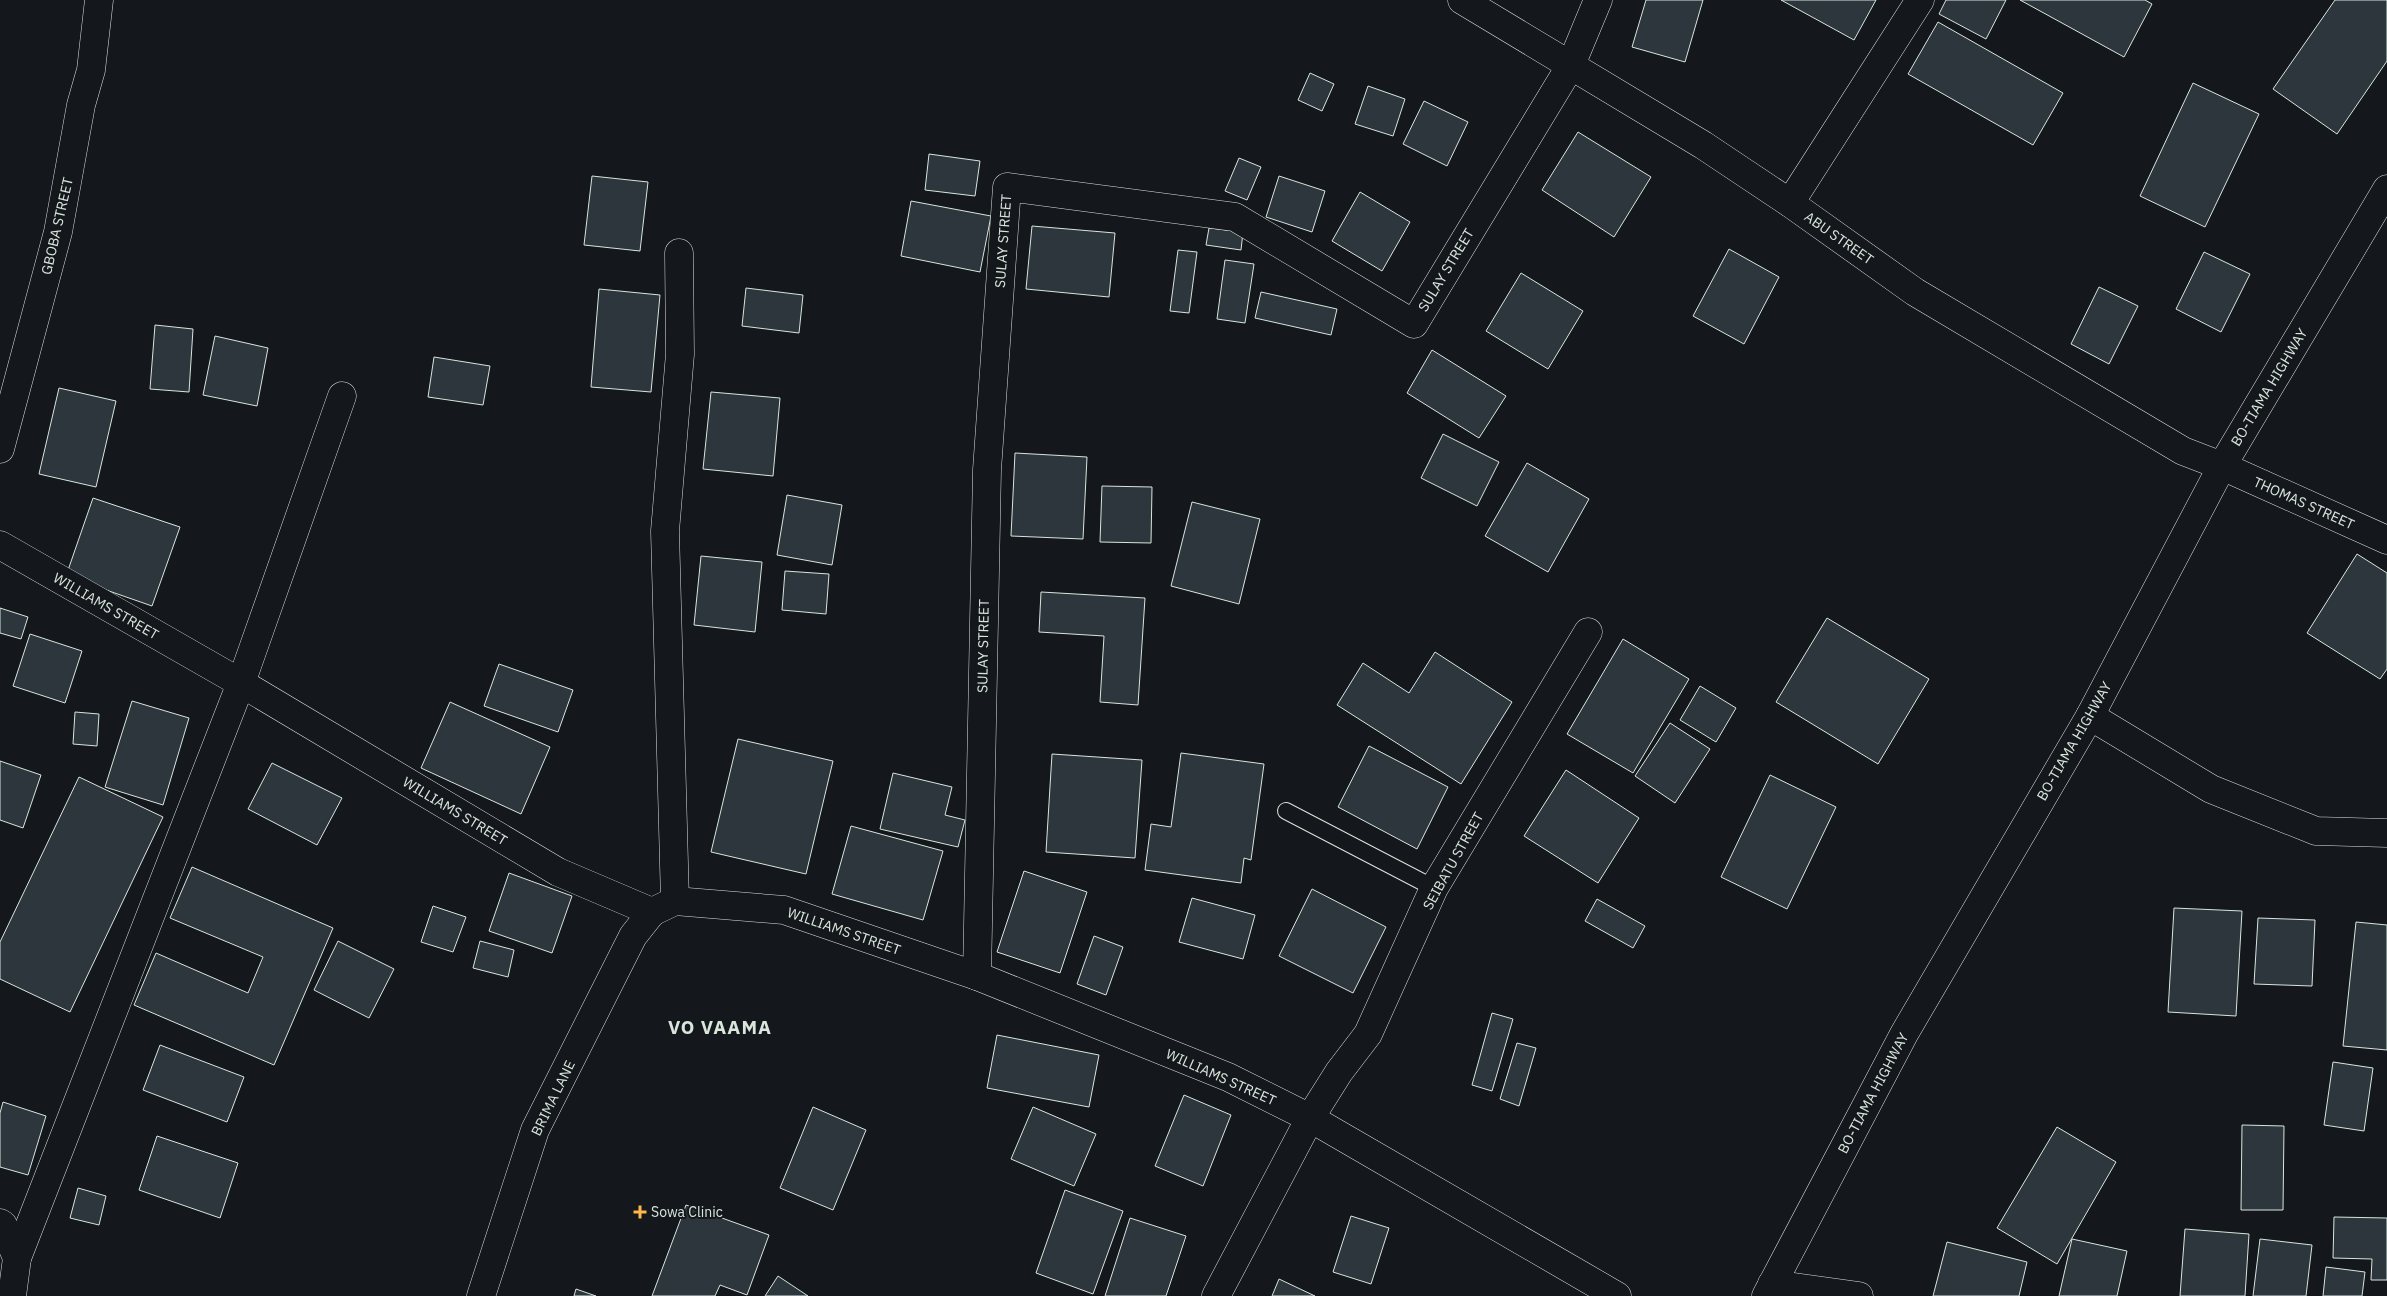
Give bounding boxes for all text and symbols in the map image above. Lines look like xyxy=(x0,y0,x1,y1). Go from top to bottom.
street label: GBOBA STREET xyxy=(37,176,77,276)
street label: SULAY STREET xyxy=(991,194,1015,288)
street label: ABU STREET xyxy=(1801,208,1877,268)
street label: SULAY STREET xyxy=(1414,225,1478,315)
street label: BO-TIAMA HIGHWAY xyxy=(2227,324,2312,449)
street label: THOMAS STREET xyxy=(2251,473,2357,533)
street label: WILLIAMS STREET xyxy=(50,569,162,643)
street label: SULAY STREET xyxy=(973,599,993,693)
street label: BO-TIAMA HIGHWAY xyxy=(2033,678,2116,804)
street label: WILLIAMS STREET xyxy=(399,773,511,849)
street label: SEIBATU STREET xyxy=(1419,809,1487,913)
street label: WILLIAMS STREET xyxy=(785,903,903,959)
district label: VO VAAMA xyxy=(668,1015,772,1039)
street label: BO-TIAMA HIGHWAY xyxy=(1834,1029,1913,1157)
street label: WILLIAMS STREET xyxy=(1163,1045,1279,1109)
street label: BRIMA LANE xyxy=(527,1057,579,1139)
place label: Sowa Clinic xyxy=(651,1203,723,1221)
marker: Sowa Clinic xyxy=(633,1205,647,1219)

